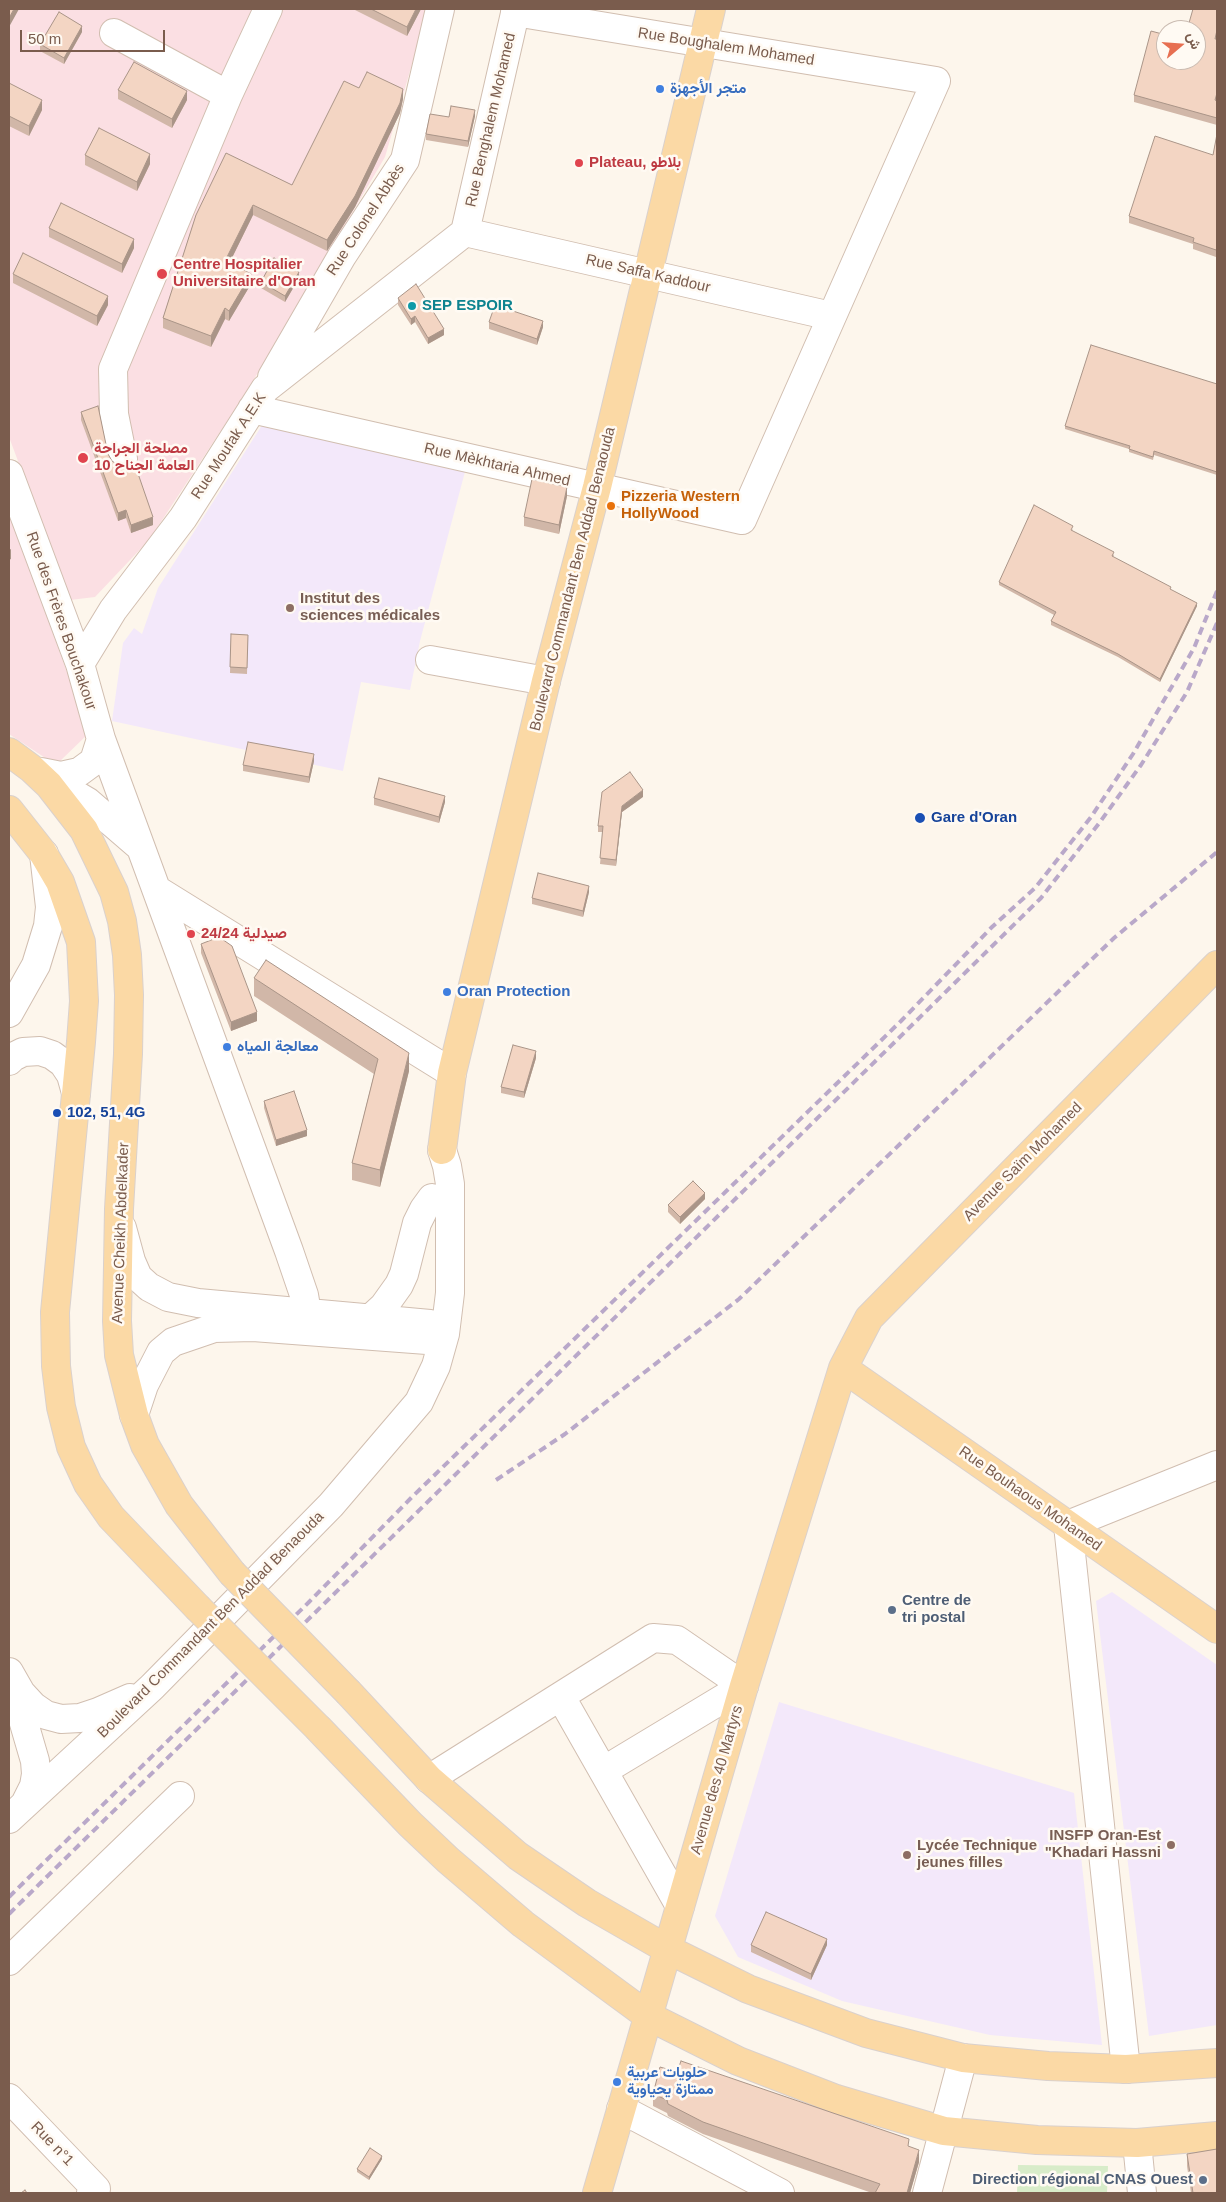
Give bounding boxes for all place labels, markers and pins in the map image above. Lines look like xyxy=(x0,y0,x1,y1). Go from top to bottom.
place label: متجر الأجهزة xyxy=(670,80,746,98)
marker: متجر الأجهزة xyxy=(654,83,666,95)
place label: Plateau, بلاطو xyxy=(589,154,681,172)
marker: Plateau, بلاطو xyxy=(573,157,585,169)
place label: Centre Hospitalier Universitaire d'Oran xyxy=(173,256,316,291)
marker: Centre Hospitalier Universitaire d'Oran xyxy=(155,267,169,281)
place label: SEP ESPOIR xyxy=(422,297,513,315)
marker: SEP ESPOIR xyxy=(406,300,418,312)
place label: مصلحة الجراحة العامة الجناح 10 xyxy=(94,440,194,475)
marker: مصلحة الجراحة العامة الجناح 10 xyxy=(76,451,90,465)
place label: Pizzeria Western HollyWood xyxy=(621,488,740,523)
marker: Pizzeria Western HollyWood xyxy=(605,500,617,512)
place label: Institut des sciences médicales xyxy=(300,590,440,625)
marker: Institut des sciences médicales xyxy=(284,602,296,614)
place label: Gare d'Oran xyxy=(931,809,1017,827)
marker: Gare d'Oran xyxy=(913,811,927,825)
place label: صيدلية 24/24 xyxy=(201,925,287,943)
marker: صيدلية 24/24 xyxy=(185,928,197,940)
place label: Oran Protection xyxy=(457,983,570,1001)
marker: Oran Protection xyxy=(441,986,453,998)
place label: معالجة المياه xyxy=(237,1038,319,1056)
marker: معالجة المياه xyxy=(221,1041,233,1053)
place label: 102, 51, 4G xyxy=(67,1104,145,1122)
marker: 102, 51, 4G xyxy=(51,1107,63,1119)
place label: Centre de tri postal xyxy=(902,1592,971,1627)
marker: Centre de tri postal xyxy=(886,1604,898,1616)
place label: INSFP Oran-Est "Khadari Hassni xyxy=(1045,1827,1161,1862)
place label: Lycée Technique jeunes filles xyxy=(917,1837,1037,1872)
marker: INSFP Oran-Est "Khadari Hassni xyxy=(1165,1839,1177,1851)
marker: Lycée Technique jeunes filles xyxy=(901,1849,913,1861)
place label: حلويات عربية ممتازة يحياوية xyxy=(627,2064,714,2099)
marker: حلويات عربية ممتازة يحياوية xyxy=(611,2076,623,2088)
place label: Direction régional CNAS Ouest xyxy=(972,2171,1193,2189)
marker: Direction régional CNAS Ouest xyxy=(1197,2174,1209,2186)

